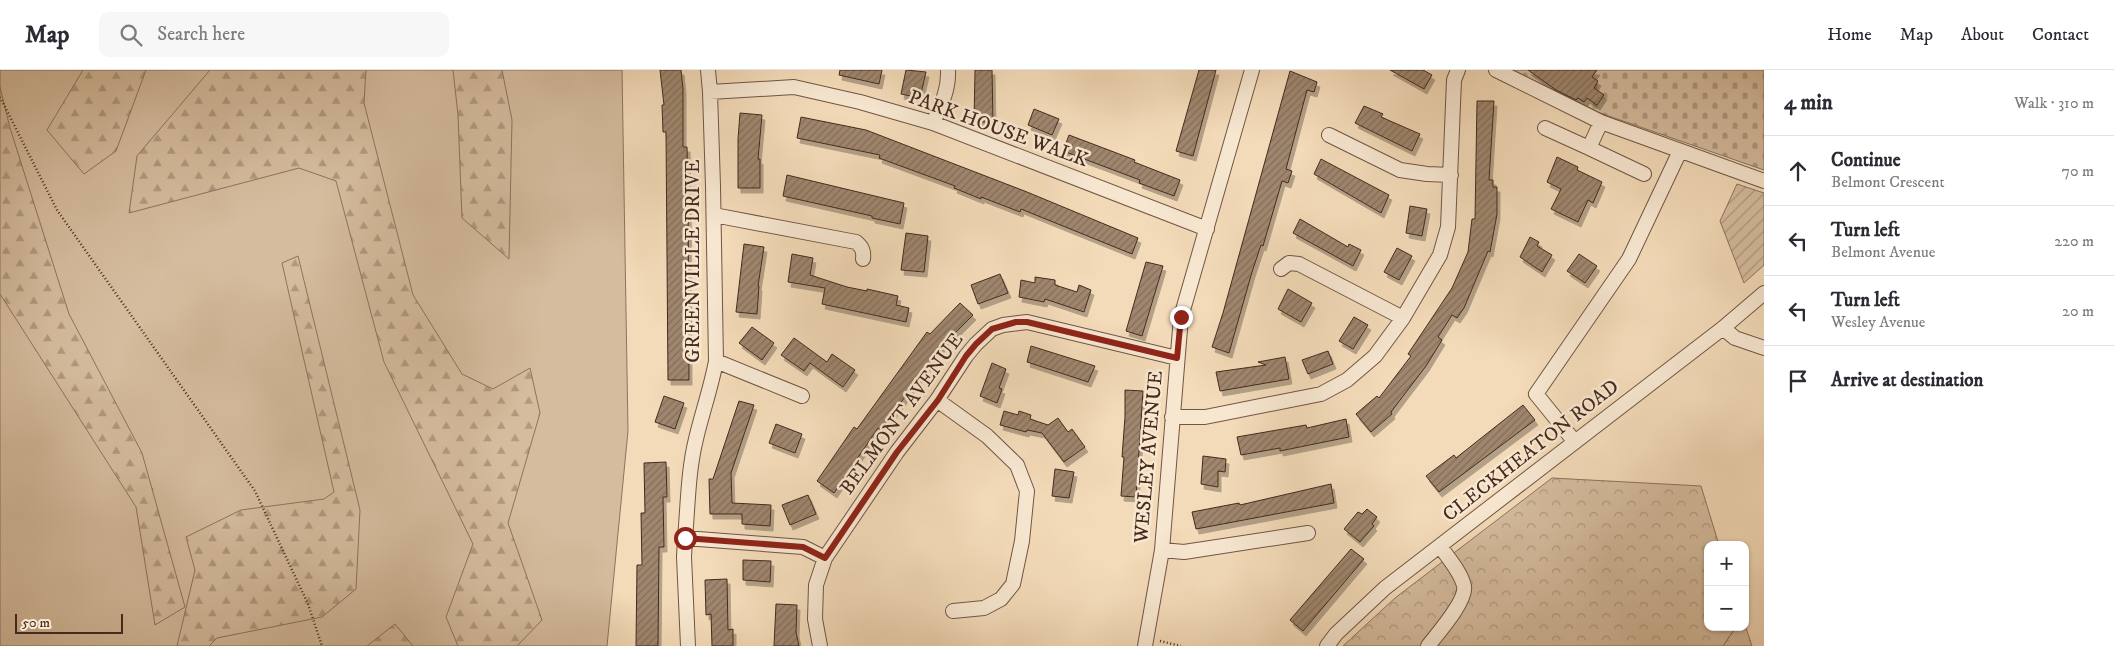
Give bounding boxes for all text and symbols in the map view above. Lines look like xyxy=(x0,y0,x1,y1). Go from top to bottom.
search box xyxy=(99,12,449,57)
text: Map xyxy=(25,20,69,50)
icon: search xyxy=(117,21,145,49)
text: Search here xyxy=(157,23,245,46)
text: Home xyxy=(1827,24,1872,46)
text: Map xyxy=(1900,24,1933,46)
text: About xyxy=(1961,24,2004,46)
text: Contact xyxy=(2032,24,2089,46)
street label: PARK HOUSE WALK xyxy=(905,85,1091,173)
text: 4 min xyxy=(1784,90,1833,116)
text: Walk · 310 m xyxy=(2014,93,2094,113)
text: Continue xyxy=(1831,149,1901,172)
icon: ahead xyxy=(1784,157,1812,185)
street label: GREENVILLE DRIVE xyxy=(681,159,706,363)
text: 70 m xyxy=(2062,161,2094,181)
text: Belmont Crescent xyxy=(1831,172,1945,192)
text: Turn left xyxy=(1831,219,1900,242)
icon: left xyxy=(1784,227,1812,255)
text: 220 m xyxy=(2054,231,2094,251)
text: Belmont Avenue xyxy=(1831,242,1935,262)
text: Turn left xyxy=(1831,289,1900,312)
icon: left xyxy=(1784,297,1812,325)
text: 20 m xyxy=(2062,301,2094,321)
route end xyxy=(1170,306,1193,329)
text: Wesley Avenue xyxy=(1831,312,1925,332)
street label: BELMONT AVENUE xyxy=(835,328,969,500)
icon: arrive xyxy=(1784,367,1812,395)
text: Arrive at destination xyxy=(1831,369,1983,392)
street label: WESLEY AVENUE xyxy=(1129,370,1169,545)
street label: CLECKHEATON ROAD xyxy=(1438,374,1624,528)
route start xyxy=(674,527,697,550)
map controls xyxy=(1704,541,1749,631)
button: + xyxy=(1704,541,1749,586)
button: − xyxy=(1704,586,1749,631)
scale bar xyxy=(15,611,122,634)
text: 50 m xyxy=(22,614,50,632)

